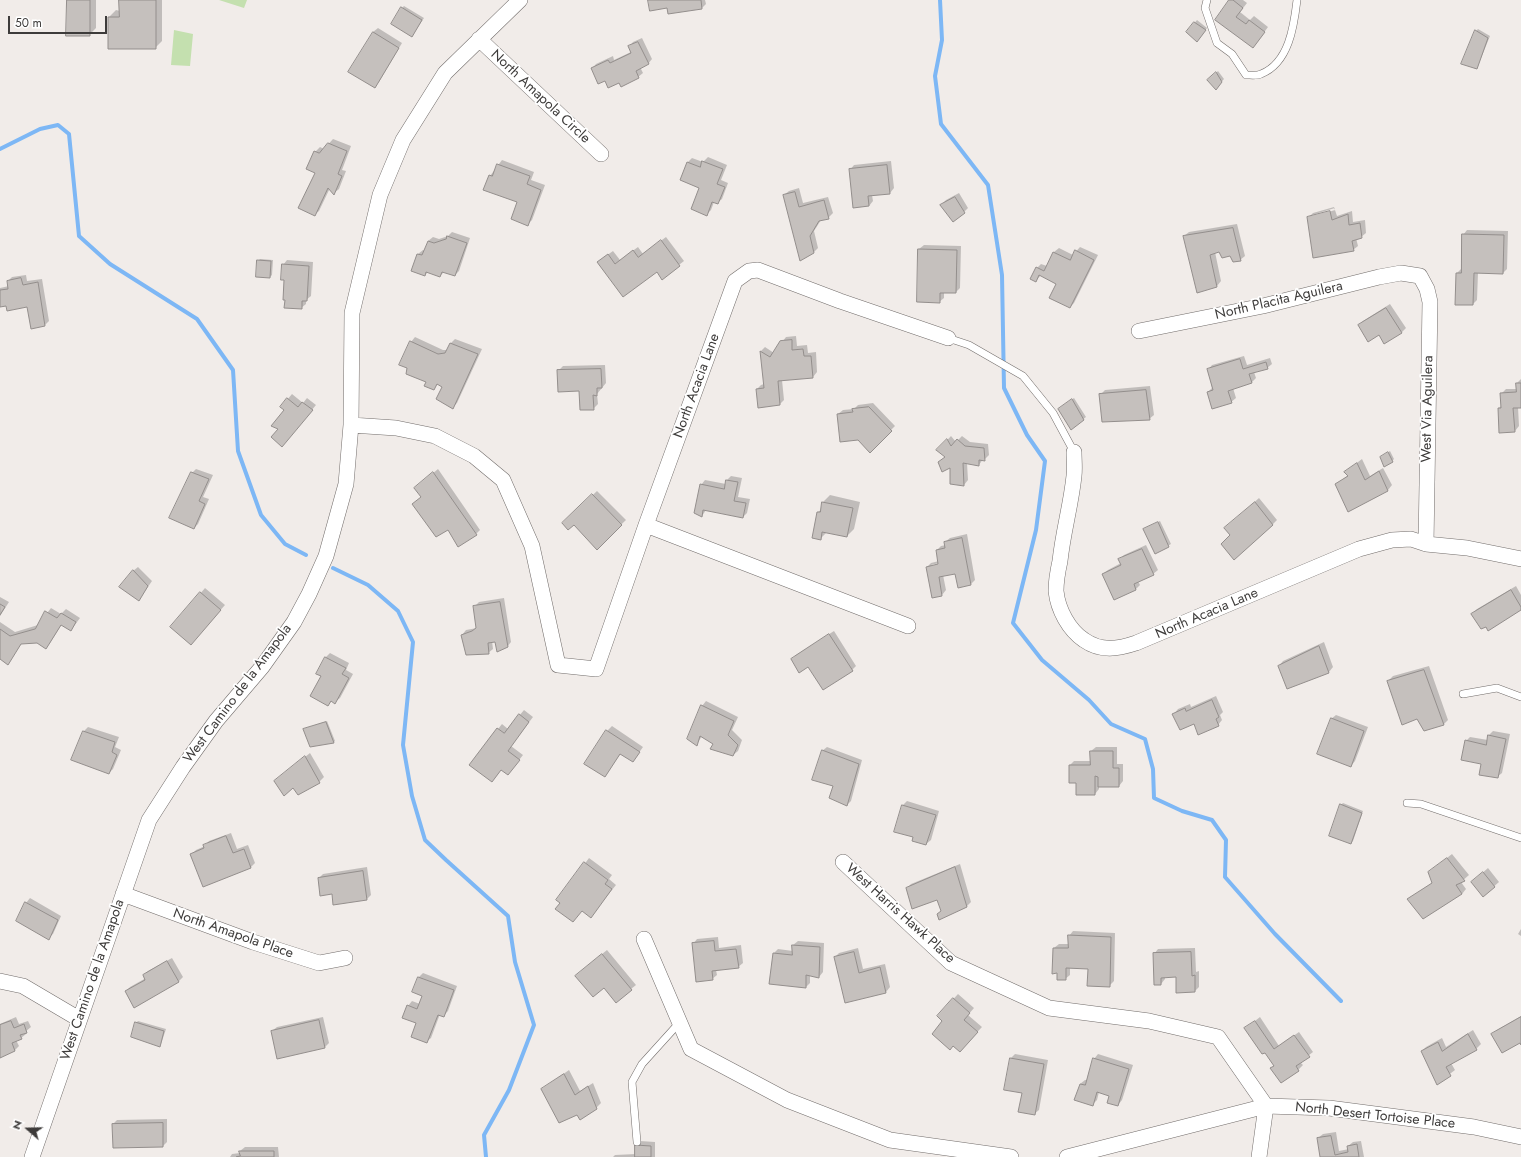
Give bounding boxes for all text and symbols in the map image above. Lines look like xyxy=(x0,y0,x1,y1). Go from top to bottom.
scale bar xyxy=(10,8,109,34)
text: 50 m xyxy=(15,14,42,32)
street label: North Amapola Circle xyxy=(487,47,593,147)
street label: North Placita Aguilera xyxy=(1213,278,1345,324)
street label: North Acacia Lane xyxy=(670,332,724,440)
street label: West Via Aguilera xyxy=(1419,355,1437,463)
street label: North Acacia Lane xyxy=(1153,585,1261,643)
street label: West Camino de la Amapola xyxy=(180,621,296,767)
street label: West Harris Hawk Place xyxy=(842,861,958,967)
street label: West Camino de la Amapola xyxy=(58,897,128,1063)
street label: North Amapola Place xyxy=(171,905,295,963)
street label: North Desert Tortoise Place xyxy=(1294,1099,1456,1133)
north arrow xyxy=(8,1109,48,1149)
text: N xyxy=(8,1118,26,1132)

